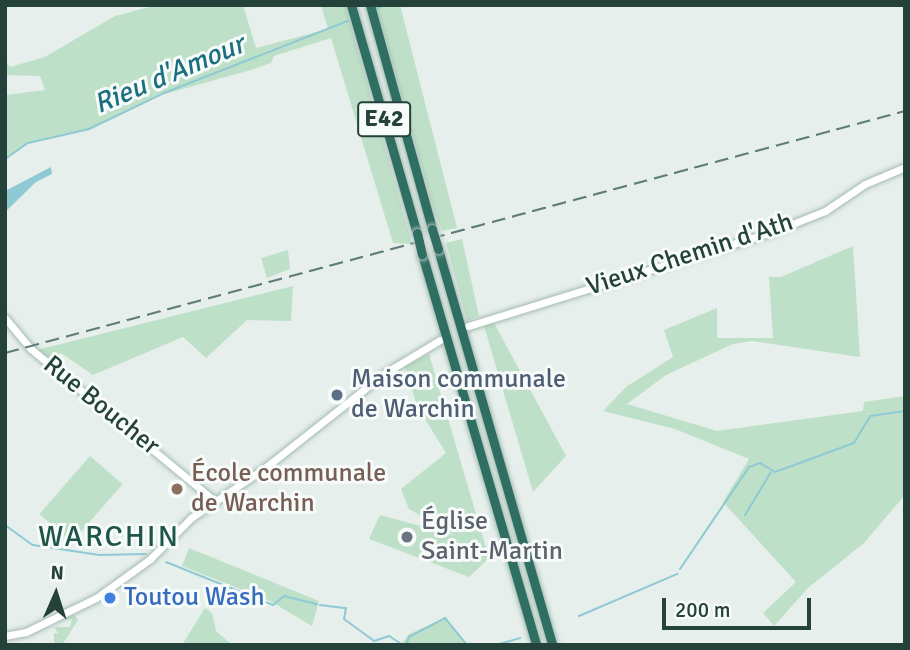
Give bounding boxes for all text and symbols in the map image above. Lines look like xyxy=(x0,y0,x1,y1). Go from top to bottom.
water label: Rieu d'Amour xyxy=(89,27,249,121)
road number: E42 xyxy=(356,98,412,140)
street label: Vieux Chemin d'Ath xyxy=(583,207,797,303)
street label: Rue Boucher xyxy=(37,350,165,462)
place label: Maison communale de Warchin xyxy=(351,364,566,426)
marker: Maison communale de Warchin xyxy=(329,387,345,403)
place label: École communale de Warchin xyxy=(191,458,386,520)
marker: École communale de Warchin xyxy=(169,481,185,497)
place label: Église Saint-Martin xyxy=(421,506,563,568)
district label: WARCHIN xyxy=(39,519,179,555)
marker: Église Saint-Martin xyxy=(399,529,415,545)
north arrow xyxy=(21,559,91,629)
text: N xyxy=(50,561,64,585)
place label: Toutou Wash xyxy=(124,582,265,614)
scale bar xyxy=(665,584,814,628)
marker: Toutou Wash xyxy=(102,590,118,606)
text: 200 m xyxy=(675,597,730,623)

